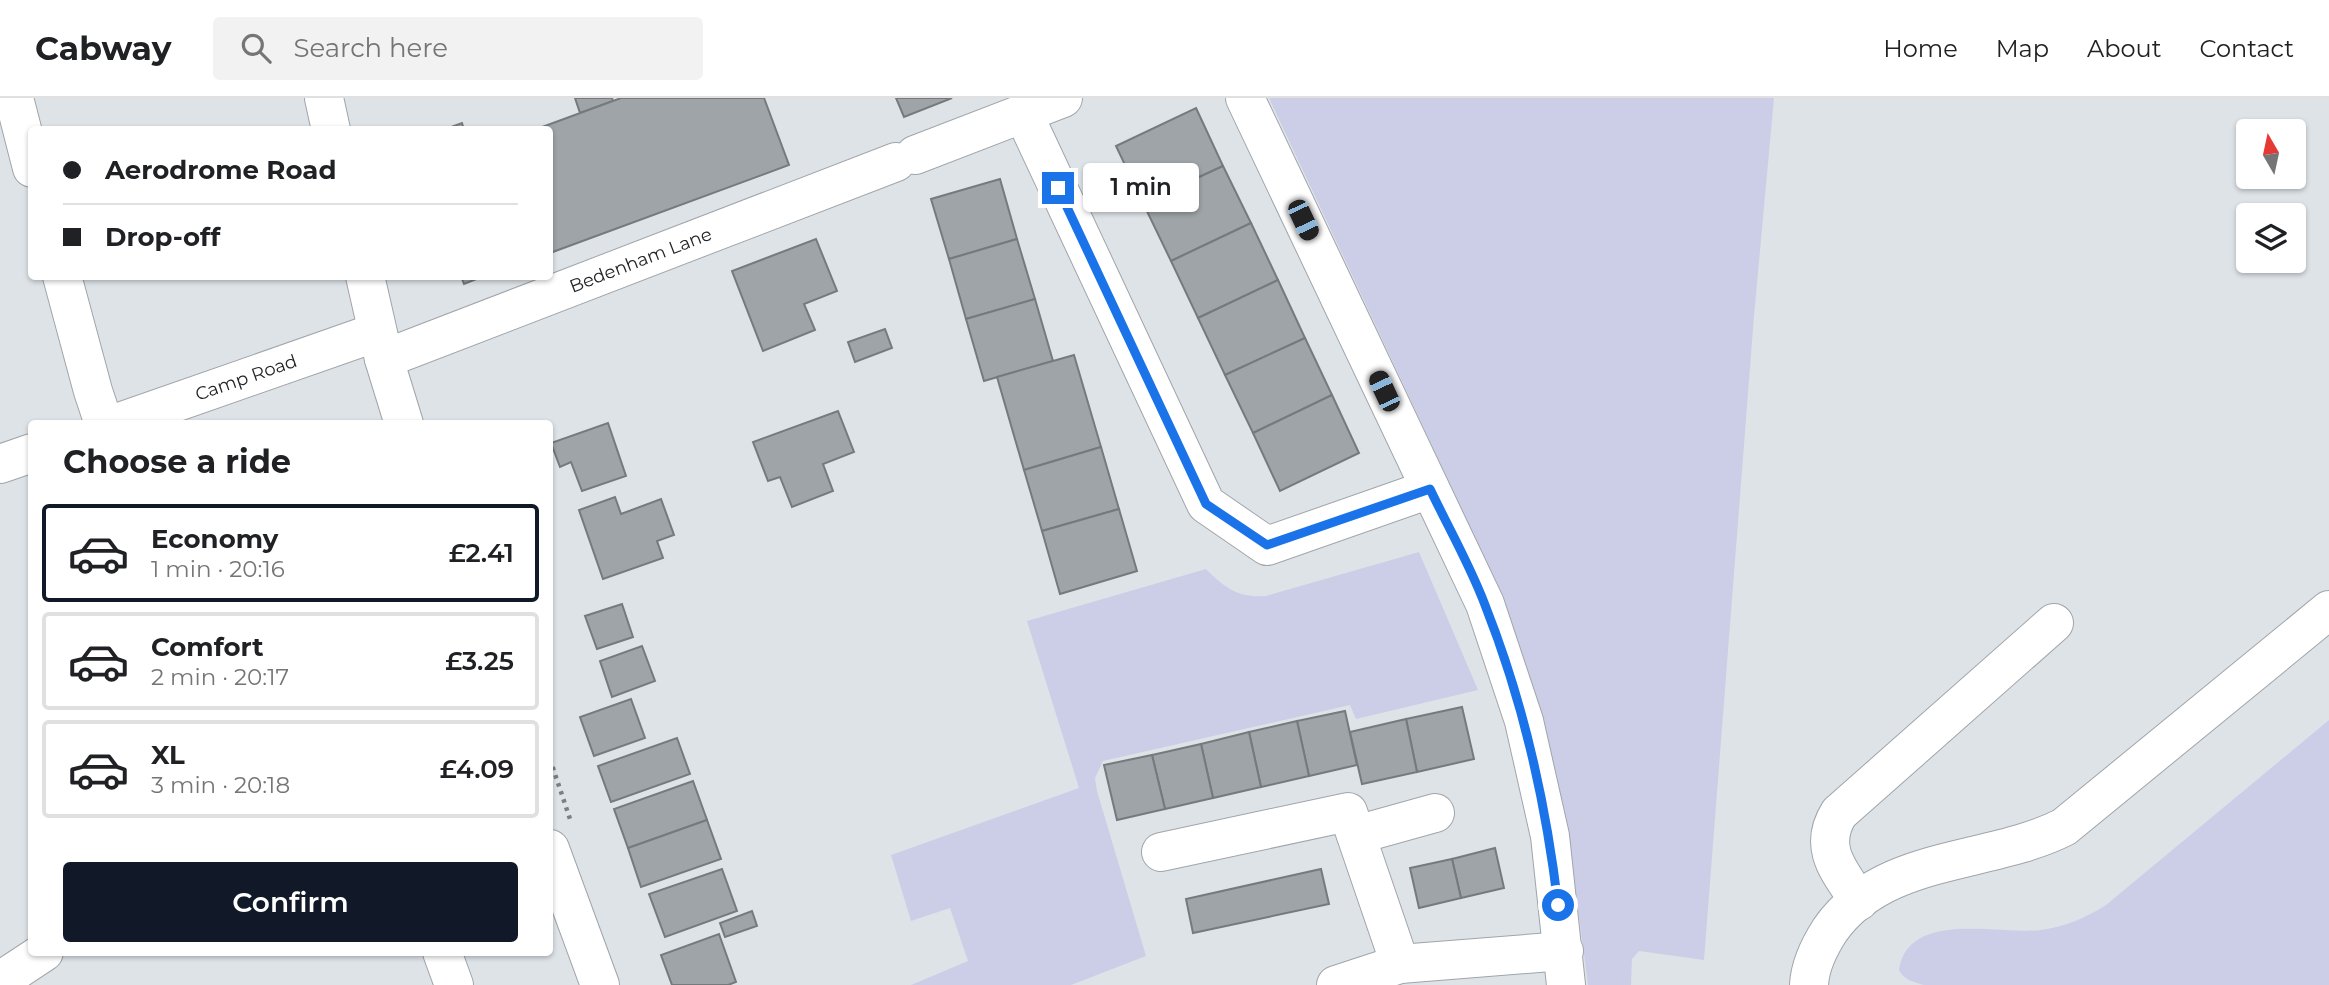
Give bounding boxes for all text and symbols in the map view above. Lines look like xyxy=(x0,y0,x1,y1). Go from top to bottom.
search box xyxy=(213,17,703,80)
text: Cabway xyxy=(35,28,171,68)
icon: search xyxy=(237,29,275,67)
text: Search here xyxy=(293,32,448,64)
text: Home xyxy=(1883,34,1958,63)
text: Map xyxy=(1996,34,2049,63)
text: About xyxy=(2087,34,2161,63)
text: Contact xyxy=(2199,34,2294,63)
north arrow xyxy=(2236,119,2306,189)
map controls xyxy=(2236,119,2306,273)
text: Aerodrome Road xyxy=(105,154,336,186)
callout: 1 min xyxy=(1082,164,1198,212)
route end xyxy=(1042,172,1074,204)
text: 1 min xyxy=(1110,173,1172,201)
car xyxy=(1285,197,1322,243)
button: layers xyxy=(2236,203,2306,273)
text: Drop-off xyxy=(105,221,220,253)
street label: Bedenham Lane xyxy=(566,223,715,298)
street label: Camp Road xyxy=(192,350,300,406)
car xyxy=(1366,368,1403,414)
text: Choose a ride xyxy=(63,442,291,481)
icon: car xyxy=(67,522,130,585)
text: Economy xyxy=(151,523,278,555)
text: £2.41 xyxy=(449,537,514,569)
text: 1 min · 20:16 xyxy=(151,555,285,583)
icon: car xyxy=(67,630,130,693)
text: Comfort xyxy=(151,631,263,663)
text: £3.25 xyxy=(445,645,514,677)
text: 2 min · 20:17 xyxy=(151,663,289,691)
icon: car xyxy=(67,738,130,801)
text: XL xyxy=(151,739,185,771)
text: £4.09 xyxy=(440,753,514,785)
text: 3 min · 20:18 xyxy=(151,771,290,799)
button: Confirm xyxy=(63,862,518,942)
route start xyxy=(1542,889,1574,921)

